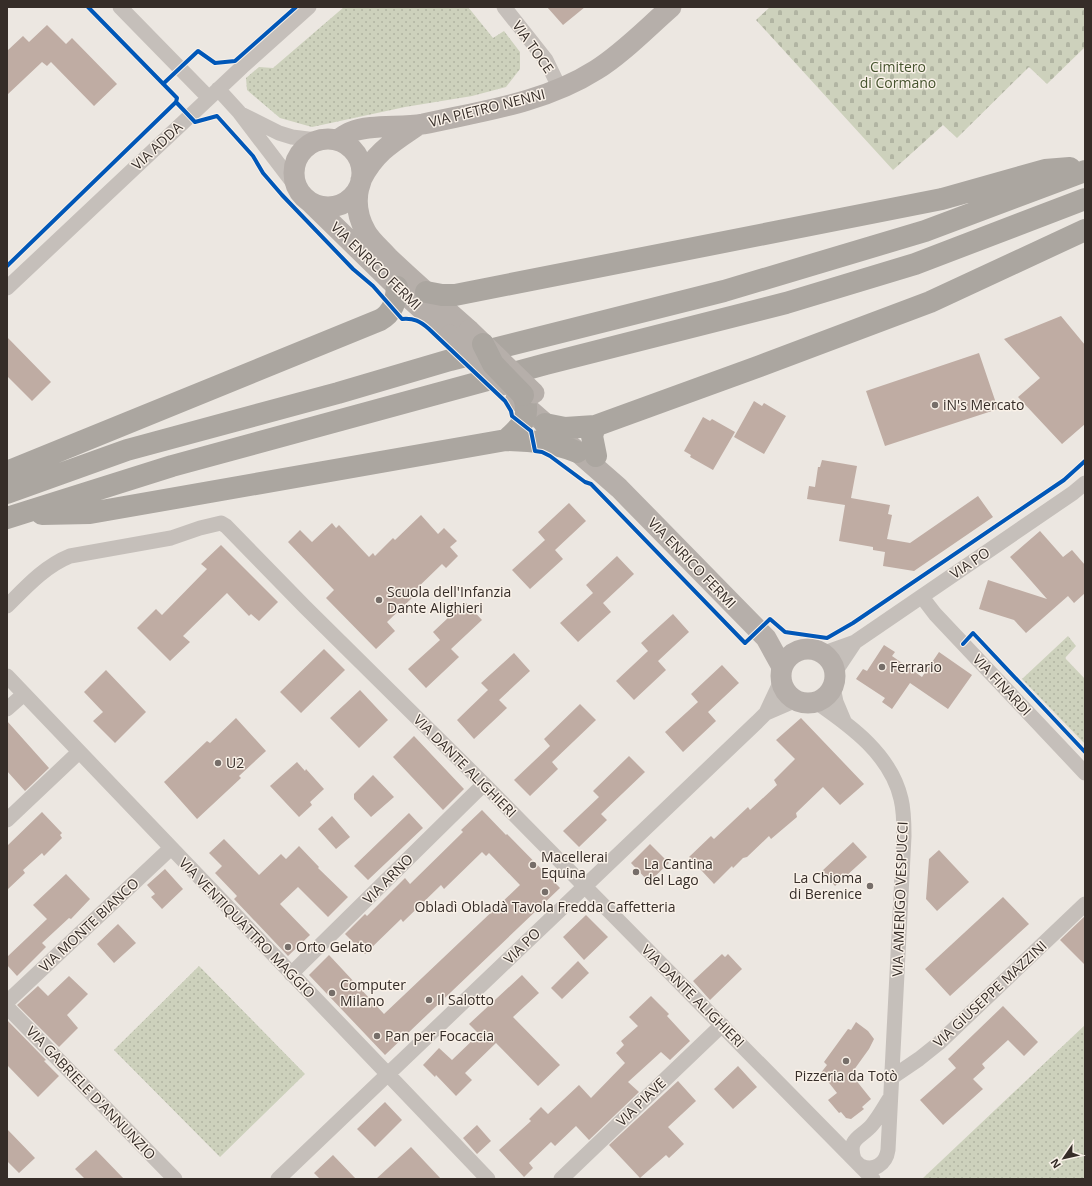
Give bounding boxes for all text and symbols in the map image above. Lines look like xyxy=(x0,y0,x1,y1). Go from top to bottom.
street label: VIA TOCE xyxy=(508,17,558,77)
park label: Cimitero di Cormano xyxy=(860,57,936,92)
street label: VIA PIETRO NENNI xyxy=(427,84,547,131)
street label: VIA ADDA xyxy=(127,117,186,174)
street label: VIA ENRICO FERMI xyxy=(327,217,426,314)
place label: iN's Mercato xyxy=(943,395,1025,414)
marker: iN's Mercato xyxy=(930,400,940,410)
street label: VIA ENRICO FERMI xyxy=(644,513,741,612)
street label: VIA PO xyxy=(946,542,993,583)
place label: Scuola dell'Infanzia Dante Alighieri xyxy=(387,582,511,617)
marker: Scuola dell'Infanzia Dante Alighieri xyxy=(374,595,384,605)
street label: VIA FINARDI xyxy=(969,650,1036,720)
place label: Ferrario xyxy=(890,657,942,676)
marker: Ferrario xyxy=(877,662,887,672)
street label: VIA DANTE ALIGHIERI xyxy=(410,710,521,821)
place label: U2 xyxy=(226,753,244,772)
marker: U2 xyxy=(213,758,223,768)
street label: VIA AMERIGO VESPUCCI xyxy=(887,821,912,977)
place label: Macellerai Equina xyxy=(541,847,608,882)
street label: VIA ARNO xyxy=(358,849,417,908)
street label: VIA VENTIQUATTRO MAGGIO xyxy=(175,853,320,1002)
place label: La Cantina del Lago xyxy=(644,854,713,889)
marker: Macellerai Equina xyxy=(528,860,538,870)
marker: La Cantina del Lago xyxy=(631,867,641,877)
place label: La Chioma di Berenice xyxy=(789,868,862,903)
street label: VIA MONTE BIANCO xyxy=(35,873,143,976)
marker: La Chioma di Berenice xyxy=(865,881,875,891)
marker: Obladì Obladà Tavola Fredda Caffetteria xyxy=(540,887,550,897)
place label: Obladì Obladà Tavola Fredda Caffetteria xyxy=(414,897,676,916)
street label: VIA PO xyxy=(499,923,544,968)
street label: VIA GIUSEPPE MAZZINI xyxy=(929,936,1050,1051)
place label: Orto Gelato xyxy=(296,937,372,956)
street label: VIA DANTE ALIGHIERI xyxy=(638,940,749,1051)
marker: Orto Gelato xyxy=(283,942,293,952)
place label: Computer Milano xyxy=(340,975,406,1010)
marker: Computer Milano xyxy=(327,988,337,998)
place label: Il Salotto xyxy=(437,990,494,1009)
marker: Il Salotto xyxy=(424,995,434,1005)
street label: VIA GABRIELE D'ANNUNZIO xyxy=(22,1022,160,1164)
place label: Pan per Focaccia xyxy=(385,1026,494,1045)
marker: Pan per Focaccia xyxy=(372,1031,382,1041)
marker: Pizzeria da Totò xyxy=(841,1056,851,1066)
place label: Pizzeria da Totò xyxy=(794,1066,898,1085)
street label: VIA PIAVE xyxy=(612,1073,670,1130)
north arrow xyxy=(1044,1138,1084,1178)
text: N xyxy=(1047,1156,1064,1172)

